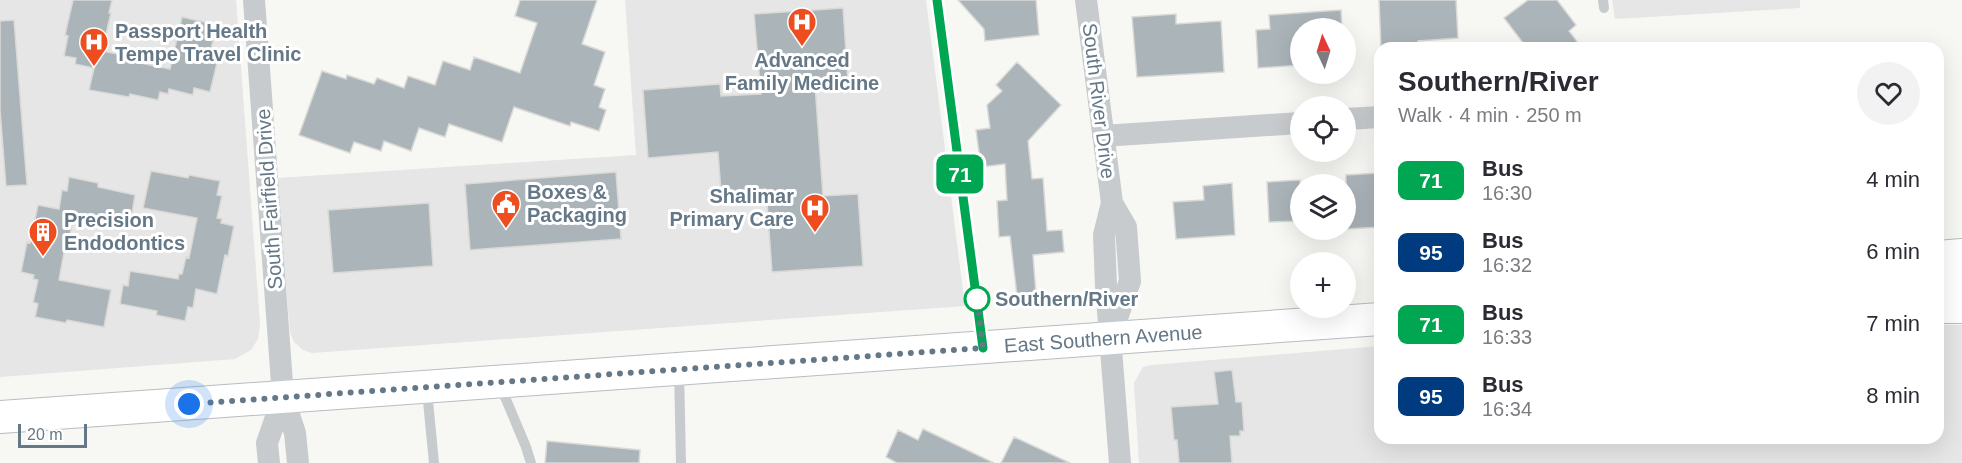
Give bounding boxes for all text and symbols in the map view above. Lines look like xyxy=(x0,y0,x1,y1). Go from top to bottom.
hospital icon: Advanced Family Medicine xyxy=(786,6,818,48)
north arrow xyxy=(1290,18,1356,84)
map controls xyxy=(1290,18,1356,318)
place label: Passport Health Tempe Travel Clinic xyxy=(115,20,301,65)
street label: South River Drive xyxy=(1079,22,1119,180)
hospital icon: Passport Health Tempe Travel Clinic xyxy=(78,26,110,68)
place label: Advanced Family Medicine xyxy=(725,49,879,94)
button: heart xyxy=(1857,62,1920,125)
text: Southern/River xyxy=(1398,66,1599,97)
button: locate xyxy=(1290,96,1356,162)
text: Walk · 4 min · 250 m xyxy=(1398,104,1582,126)
street label: South Fairfield Drive xyxy=(252,108,286,290)
line badge: 71 xyxy=(933,154,987,194)
text: Bus xyxy=(1482,156,1524,181)
text: 71 xyxy=(948,163,972,186)
text: 4 min xyxy=(1866,167,1920,192)
text: 71 xyxy=(1419,169,1443,192)
button: layers xyxy=(1290,174,1356,240)
place label: Boxes & Packaging xyxy=(527,181,627,226)
text: 16:30 xyxy=(1482,182,1532,204)
place label: Shalimar Primary Care xyxy=(669,185,794,230)
public building icon: Boxes & Packaging xyxy=(490,188,522,230)
hospital icon: Shalimar Primary Care xyxy=(799,192,831,234)
place label: Precision Endodontics xyxy=(64,209,185,254)
building icon: Precision Endodontics xyxy=(27,216,59,258)
text: Bus xyxy=(1482,228,1524,253)
text: 6 min xyxy=(1866,239,1920,264)
text: 95 xyxy=(1419,241,1443,264)
button: + xyxy=(1290,252,1356,318)
text: 16:32 xyxy=(1482,254,1532,276)
marker: Southern/River xyxy=(964,286,990,312)
place label: Southern/River xyxy=(995,288,1139,310)
text: Bus xyxy=(1482,300,1524,325)
text: 7 min xyxy=(1866,311,1920,336)
text: 71 xyxy=(1419,313,1443,336)
street label: East Southern Avenue xyxy=(1003,321,1203,357)
text: 16:33 xyxy=(1482,326,1532,348)
text: Bus xyxy=(1482,372,1524,397)
text: 8 min xyxy=(1866,383,1920,408)
text: 95 xyxy=(1419,385,1443,408)
your location xyxy=(174,389,204,419)
text: 16:34 xyxy=(1482,398,1532,420)
scale bar xyxy=(18,421,87,448)
text: 20 m xyxy=(27,426,63,443)

